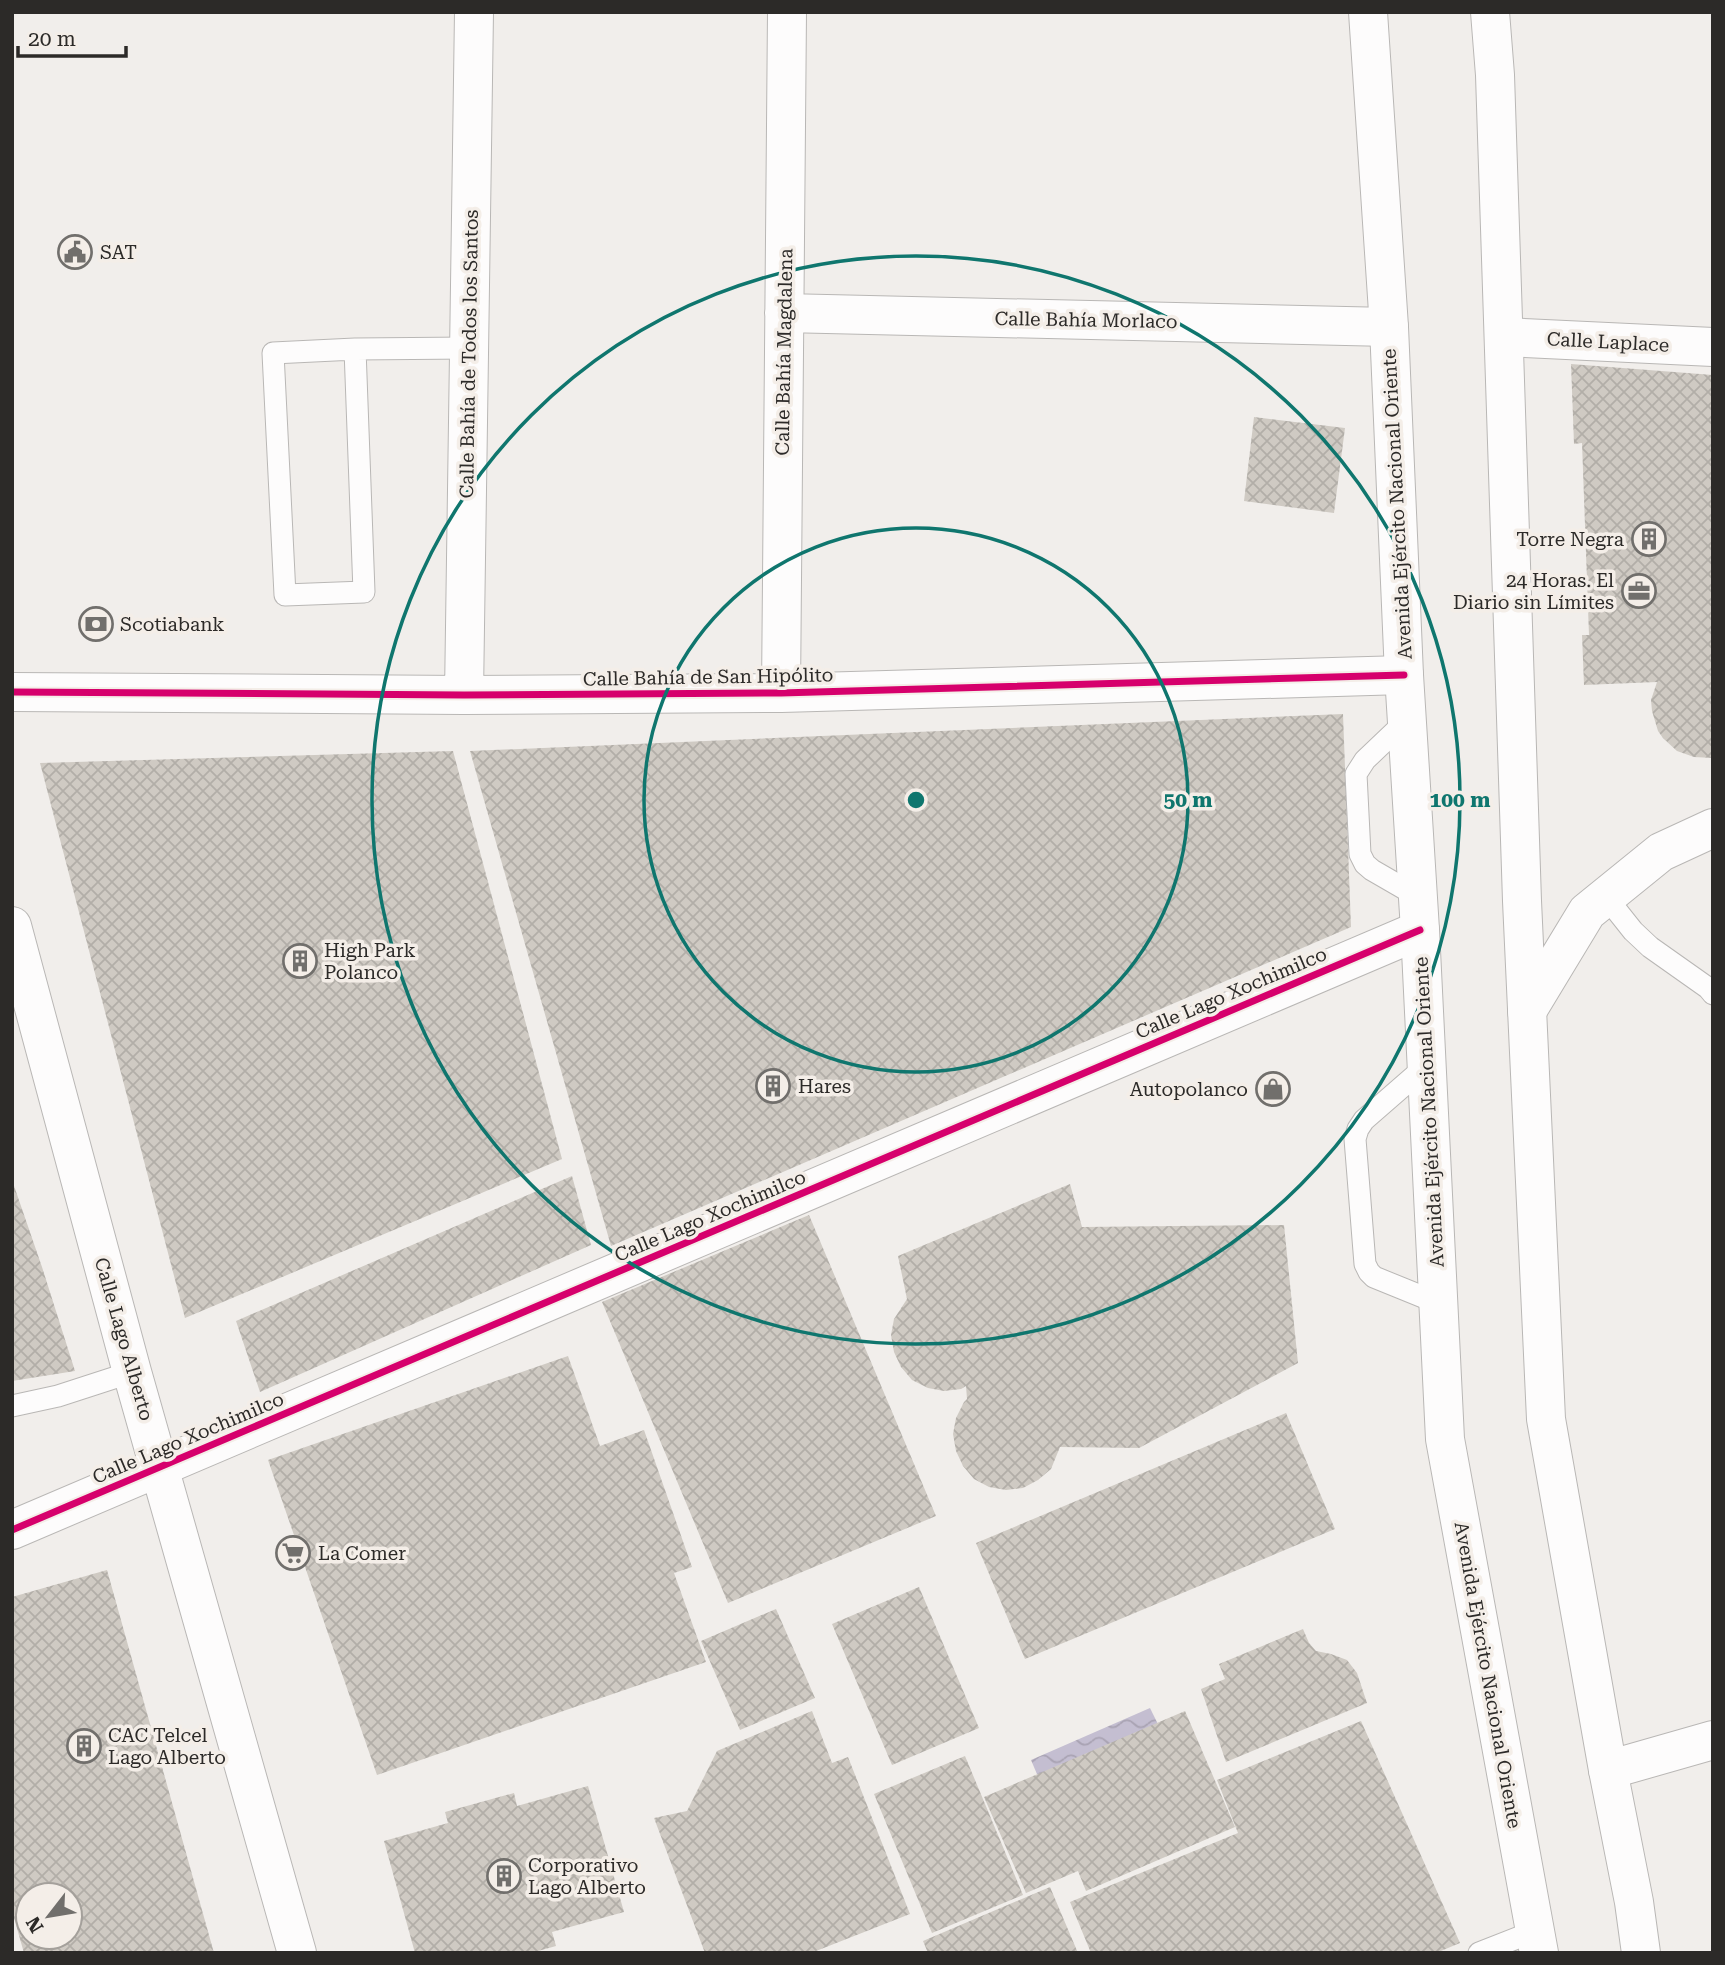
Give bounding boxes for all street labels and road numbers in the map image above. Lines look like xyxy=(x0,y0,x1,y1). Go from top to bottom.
street label: Calle Bahía de Todos los Santos xyxy=(455,209,483,499)
street label: Calle Bahía Magdalena xyxy=(771,248,797,456)
street label: Calle Bahía Morlaco xyxy=(994,307,1178,333)
street label: Calle Laplace xyxy=(1546,327,1670,357)
street label: Avenida Ejército Nacional Oriente xyxy=(1377,348,1417,660)
street label: Calle Bahía de San Hipólito xyxy=(583,663,833,691)
street label: Calle Lago Xochimilco xyxy=(1132,942,1330,1044)
street label: Avenida Ejército Nacional Oriente xyxy=(1409,956,1449,1268)
street label: Calle Lago Xochimilco xyxy=(611,1165,809,1267)
street label: Calle Lago Alberto xyxy=(90,1255,158,1423)
street label: Calle Lago Xochimilco xyxy=(89,1387,287,1489)
street label: Avenida Ejército Nacional Oriente xyxy=(1450,1520,1526,1830)

